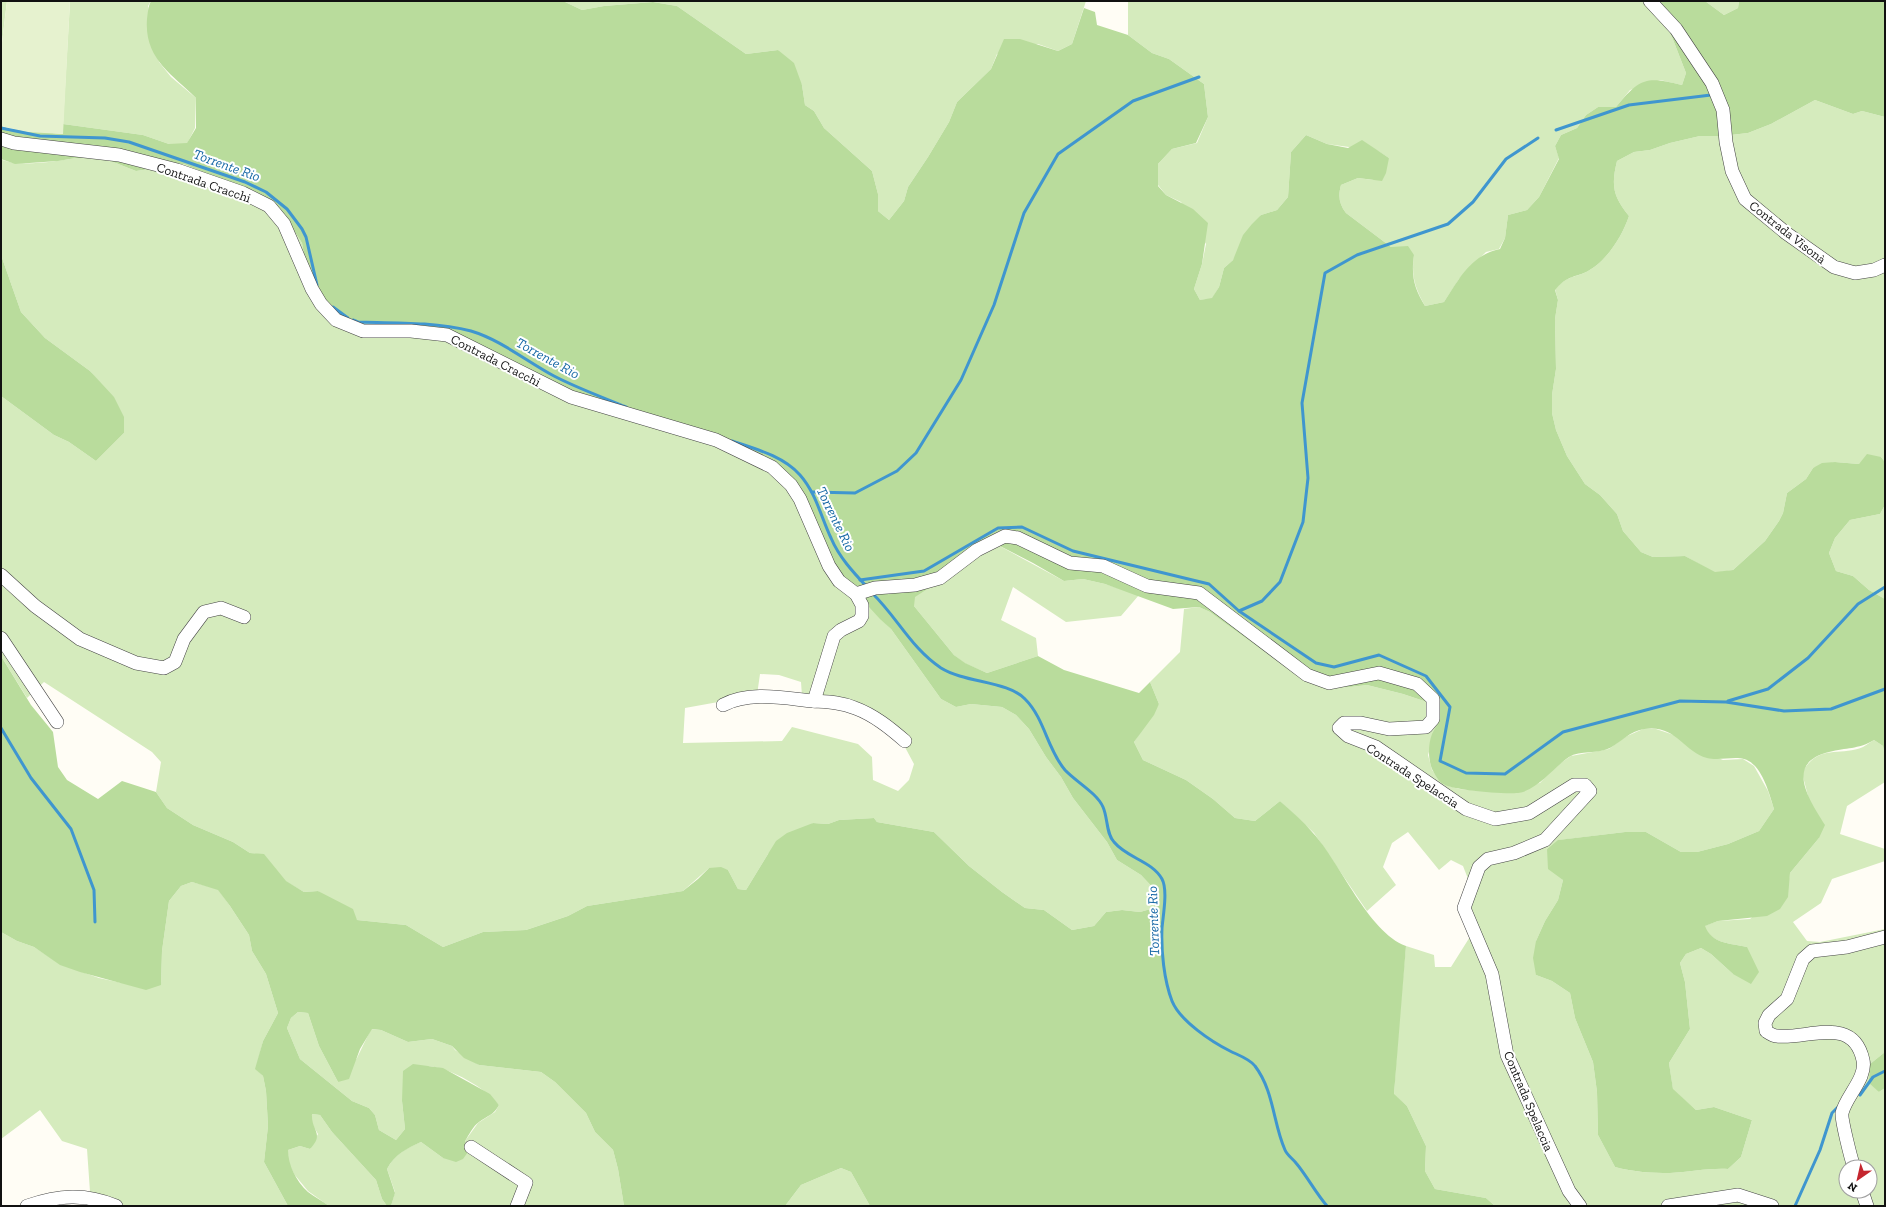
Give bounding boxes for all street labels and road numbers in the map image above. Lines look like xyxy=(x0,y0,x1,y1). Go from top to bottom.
street label: Contrada Cracchi xyxy=(155,159,253,206)
street label: Contrada Visonà xyxy=(1746,198,1829,267)
street label: Contrada Cracchi xyxy=(448,331,543,390)
street label: Contrada Spelaccia xyxy=(1364,740,1462,811)
street label: Contrada Spelaccia xyxy=(1501,1049,1557,1154)

